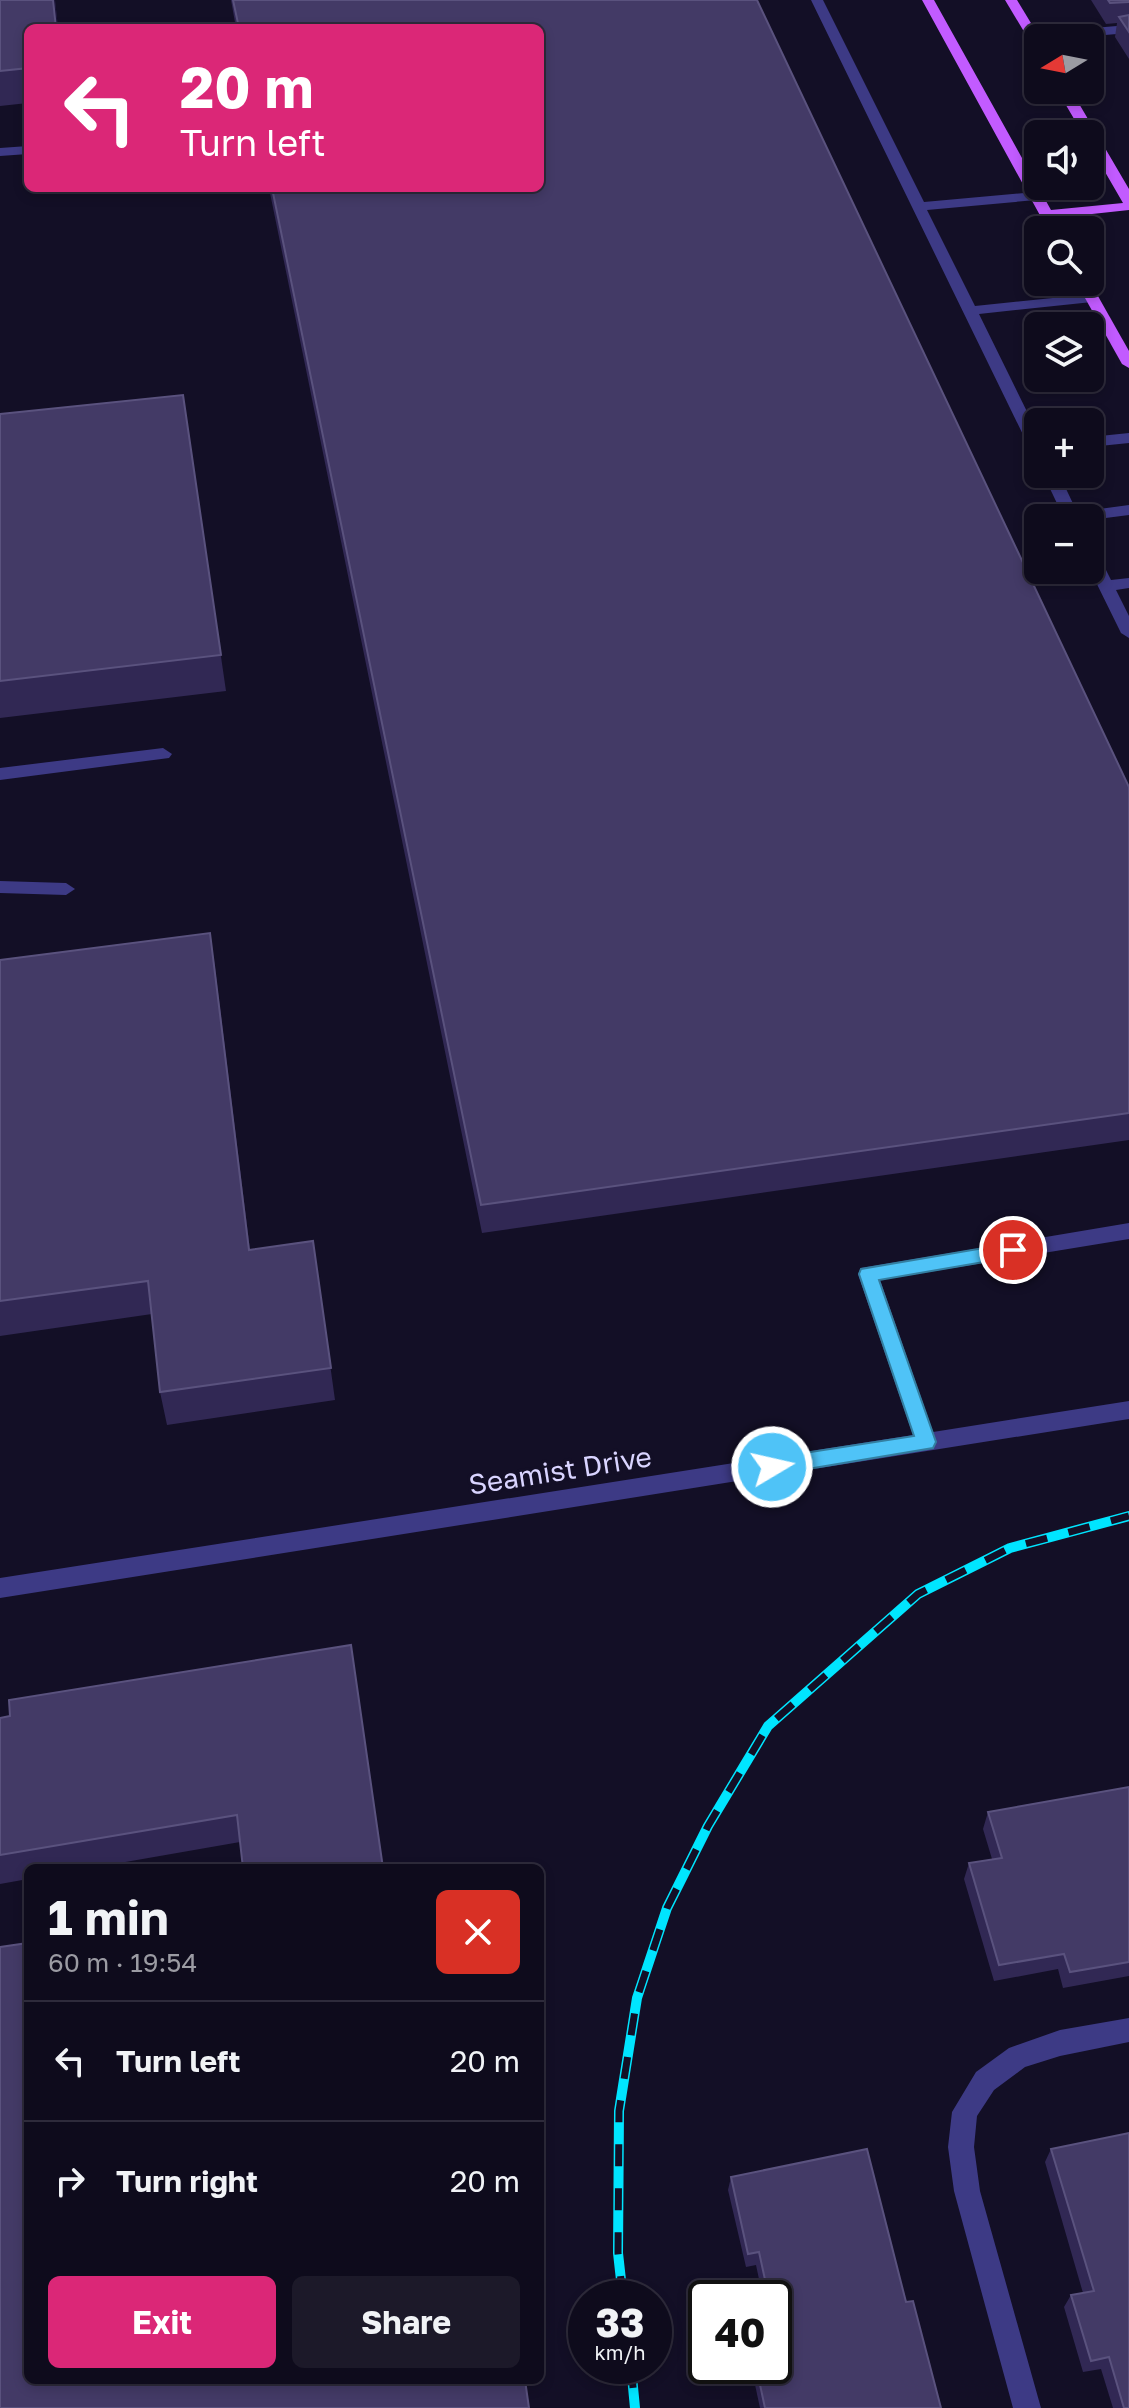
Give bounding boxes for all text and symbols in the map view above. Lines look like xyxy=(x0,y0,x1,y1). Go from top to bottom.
north arrow xyxy=(1024,24,1104,104)
map controls xyxy=(1024,24,1104,584)
text: 20 m xyxy=(180,53,314,120)
icon: left xyxy=(48,56,152,160)
button: sound xyxy=(1024,120,1104,200)
text: Turn left xyxy=(180,121,326,164)
button: search xyxy=(1024,216,1104,296)
button: layers xyxy=(1024,312,1104,392)
button: + xyxy=(1024,408,1104,488)
button: − xyxy=(1024,504,1104,584)
pin xyxy=(979,1216,1047,1284)
icon: arrive xyxy=(991,1228,1035,1272)
position arrow xyxy=(730,1425,814,1509)
street label: Seamist Drive xyxy=(466,1439,654,1501)
text: 1 min xyxy=(48,1888,169,1946)
button: close xyxy=(436,1890,520,1974)
text: 60 m · 19:54 xyxy=(48,1947,197,1978)
icon: left xyxy=(48,2039,92,2083)
text: Turn left xyxy=(116,2043,241,2079)
text: 20 m xyxy=(450,2043,520,2079)
icon: right xyxy=(48,2159,92,2203)
text: Turn right xyxy=(116,2163,258,2199)
text: 20 m xyxy=(450,2163,520,2199)
button: Exit xyxy=(48,2276,276,2368)
button: Share xyxy=(292,2276,520,2368)
speed limit sign: 40 xyxy=(688,2280,792,2384)
text: 33 xyxy=(596,2298,644,2346)
text: km/h xyxy=(595,2340,645,2364)

